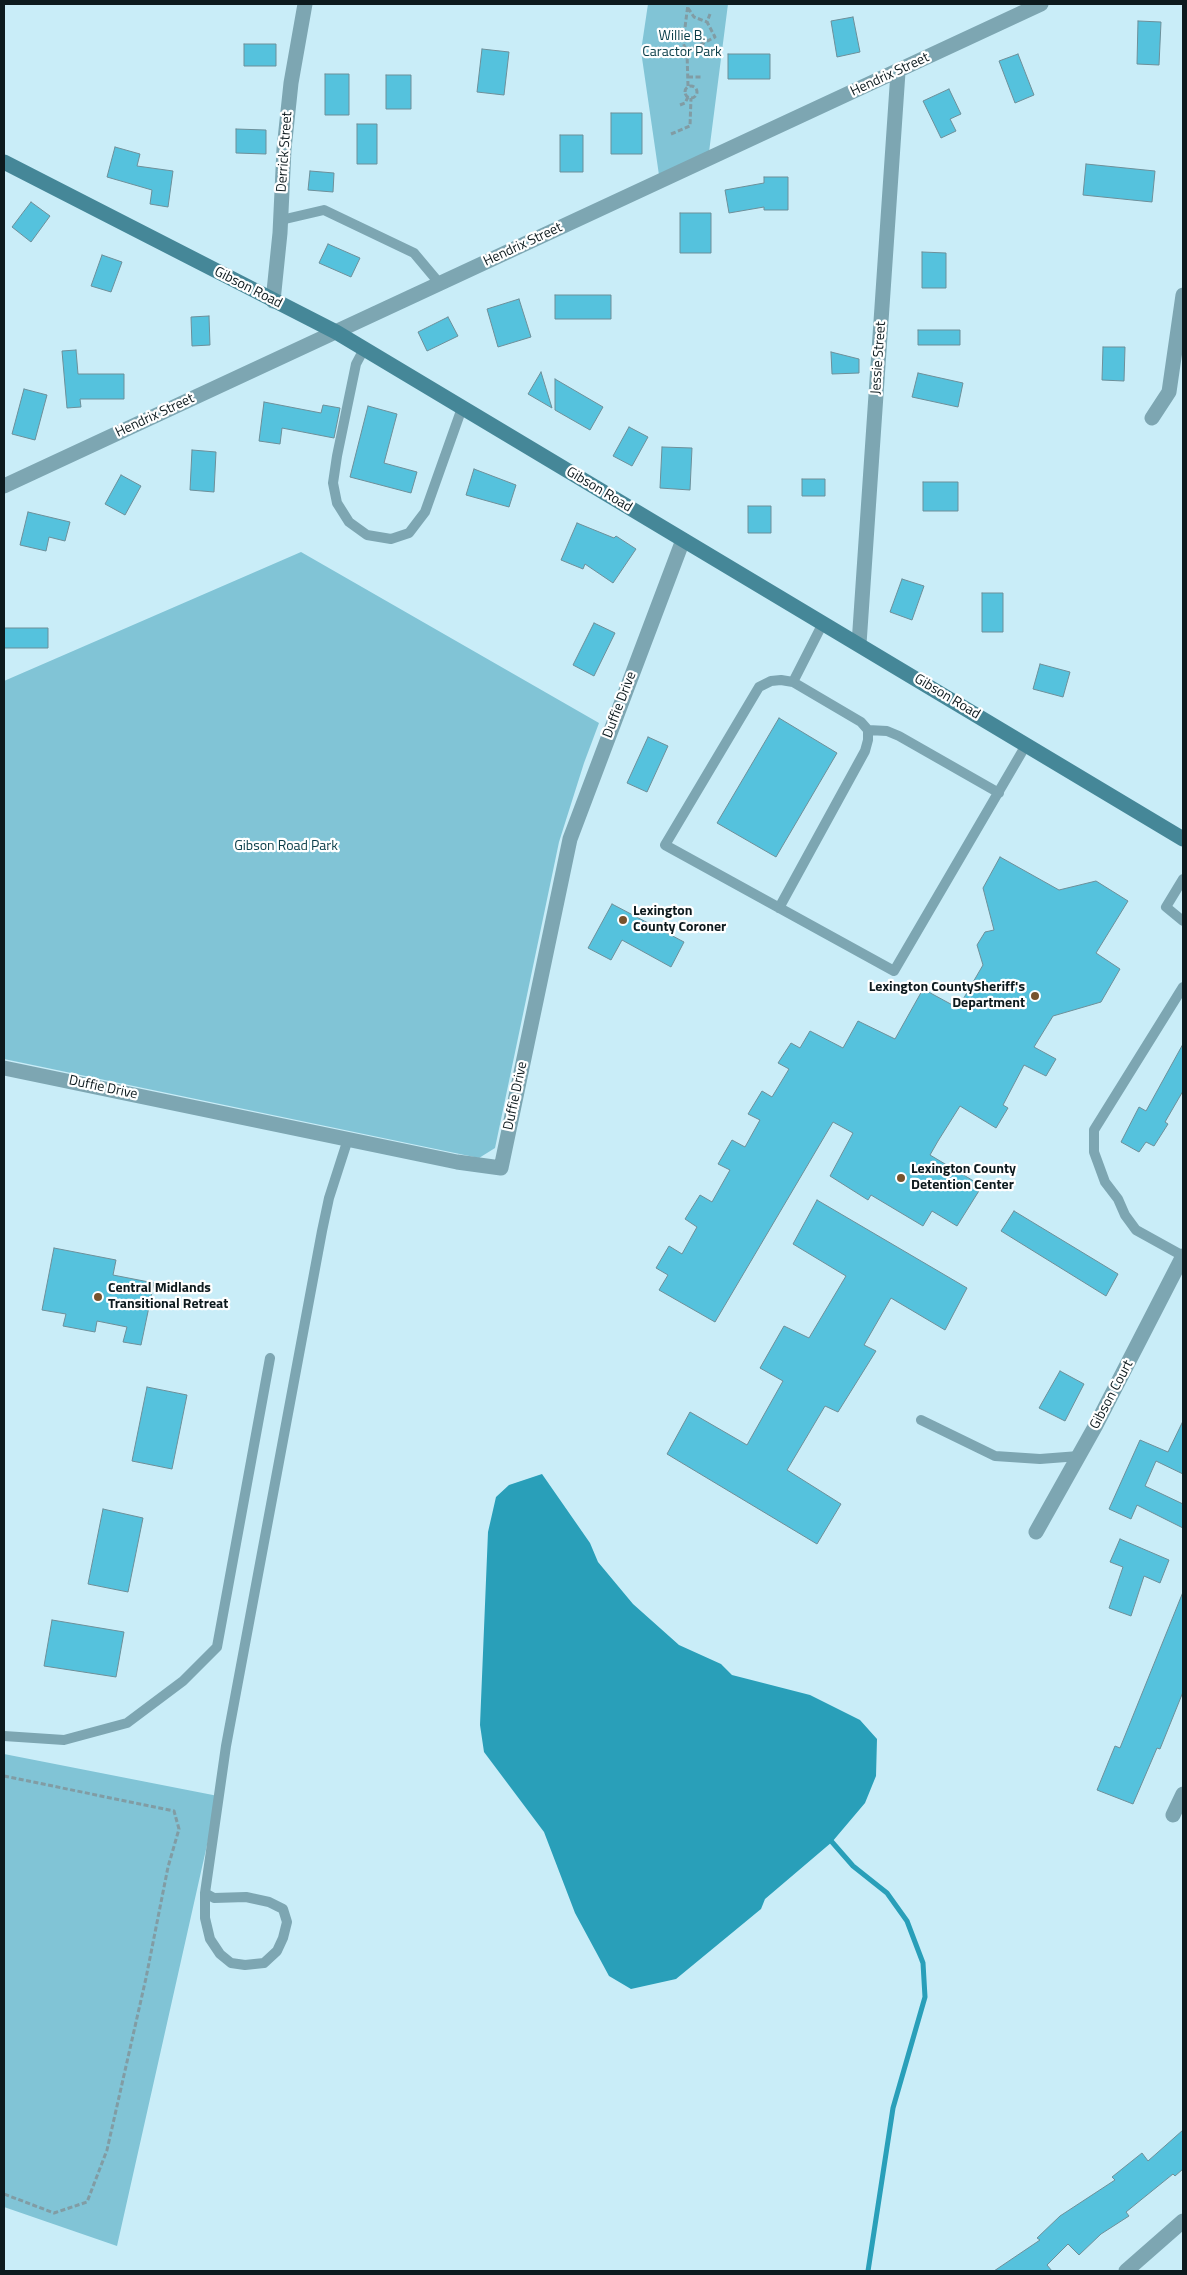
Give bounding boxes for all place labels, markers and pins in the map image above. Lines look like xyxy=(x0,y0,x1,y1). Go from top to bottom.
place label: Lexington County Coroner xyxy=(633,904,726,936)
marker: Lexington County Coroner xyxy=(617,914,629,926)
place label: Lexington CountySheriff's Department xyxy=(869,980,1025,1012)
marker: Lexington CountySheriff's Department xyxy=(1029,990,1041,1002)
place label: Lexington County Detention Center xyxy=(911,1162,1016,1194)
marker: Lexington County Detention Center xyxy=(895,1172,907,1184)
place label: Central Midlands Transitional Retreat xyxy=(108,1281,228,1314)
marker: Central Midlands Transitional Retreat xyxy=(92,1291,104,1303)

